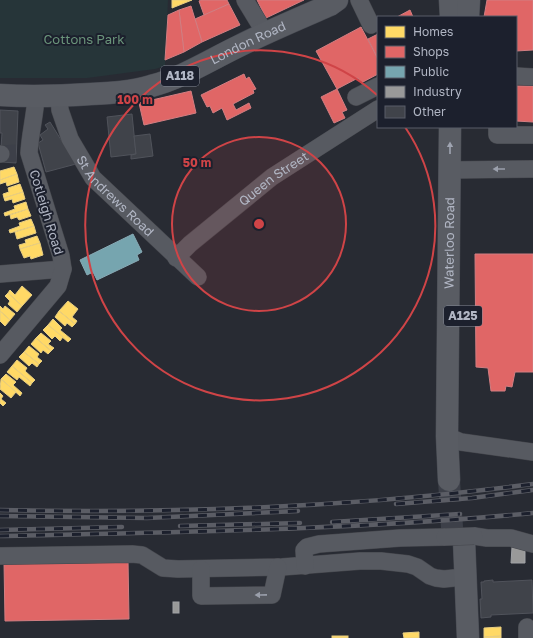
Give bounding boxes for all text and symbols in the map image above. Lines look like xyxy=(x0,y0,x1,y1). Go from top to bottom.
legend xyxy=(377,16,517,128)
street label: London Road xyxy=(207,17,288,68)
text: Homes xyxy=(413,24,453,39)
park label: Cottons Park xyxy=(44,31,125,47)
text: Shops xyxy=(413,44,449,59)
text: Public xyxy=(413,64,450,79)
road number: A118 xyxy=(161,66,199,86)
text: Industry xyxy=(413,84,462,99)
text: 100 m xyxy=(117,92,153,107)
text: Other xyxy=(413,104,446,119)
one-way arrow xyxy=(447,141,453,154)
street label: Queen Street xyxy=(235,148,311,209)
street label: St Andrews Road xyxy=(73,152,157,239)
text: 50 m xyxy=(183,155,211,170)
one-way arrow xyxy=(492,166,505,172)
street label: Cotleigh Road xyxy=(26,168,68,256)
street label: Waterloo Road xyxy=(440,197,457,289)
centre of rings xyxy=(252,217,266,231)
road number: A125 xyxy=(444,306,482,326)
one-way arrow xyxy=(254,592,267,598)

